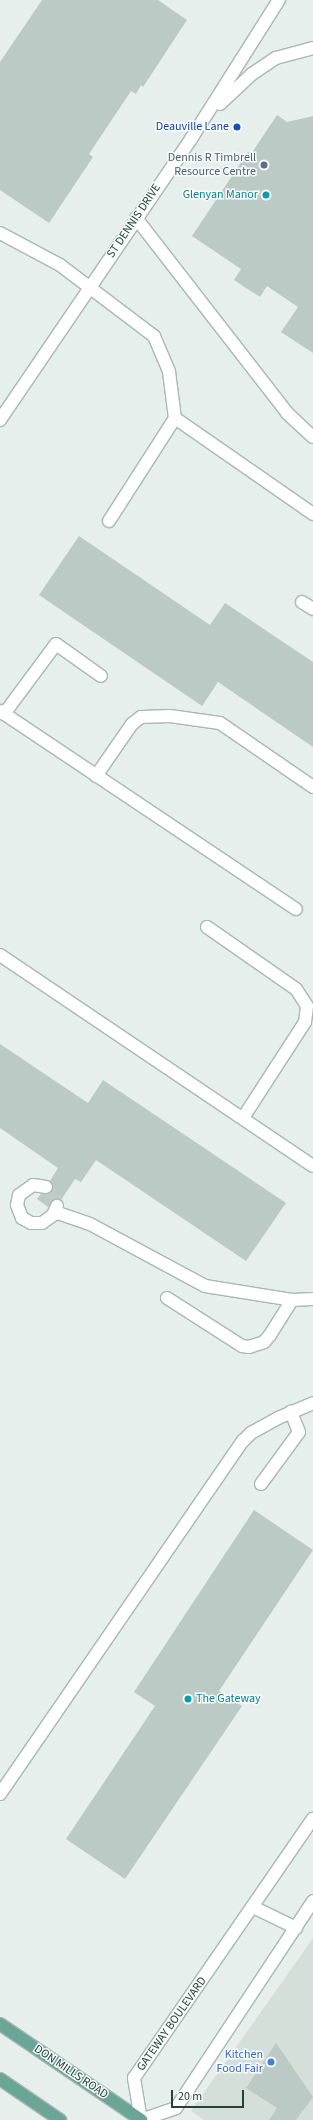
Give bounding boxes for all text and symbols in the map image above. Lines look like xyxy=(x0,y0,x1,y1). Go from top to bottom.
place label: Deauville Lane xyxy=(156,120,229,134)
marker: Deauville Lane xyxy=(232,122,242,132)
place label: Dennis R Timbrell Resource Centre xyxy=(168,151,256,179)
marker: Dennis R Timbrell Resource Centre xyxy=(259,160,269,170)
street label: ST DENNIS DRIVE xyxy=(104,181,164,261)
place label: Glenyan Manor xyxy=(183,188,258,202)
marker: Glenyan Manor xyxy=(261,190,271,200)
place label: The Gateway xyxy=(196,1692,261,1706)
marker: The Gateway xyxy=(183,1694,193,1704)
street label: GATEWAY BOULEVARD xyxy=(134,1974,210,2074)
street label: DON MILLS ROAD xyxy=(31,2042,111,2102)
place label: Kitchen Food Fair xyxy=(216,2048,263,2076)
marker: Kitchen Food Fair xyxy=(266,2057,276,2067)
scale bar xyxy=(173,2082,246,2108)
text: 20 m xyxy=(178,2088,202,2105)

